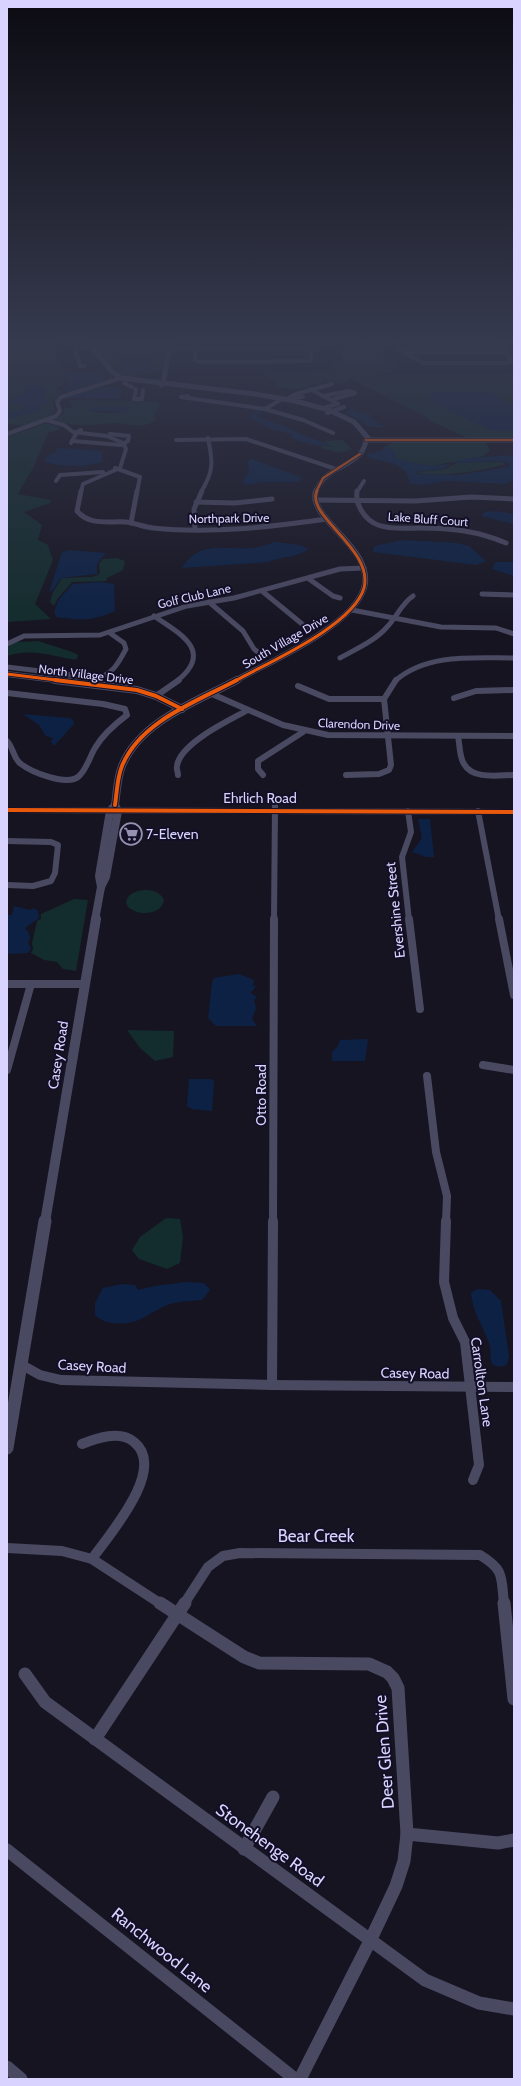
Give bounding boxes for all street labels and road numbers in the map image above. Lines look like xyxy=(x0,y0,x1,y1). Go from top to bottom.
street label: Lake Bluff Court xyxy=(387,509,469,529)
street label: Northpark Drive xyxy=(189,510,269,526)
street label: Golf Club Lane xyxy=(156,580,232,612)
street label: South Village Drive xyxy=(239,610,331,672)
street label: North Village Drive xyxy=(38,661,134,687)
street label: Clarendon Drive xyxy=(318,715,400,733)
street label: Ehrlich Road xyxy=(223,789,297,807)
street label: Evershine Street xyxy=(381,861,409,959)
street label: Casey Road xyxy=(44,1020,72,1090)
street label: Otto Road xyxy=(252,1064,270,1126)
street label: Carrollton Lane xyxy=(467,1336,497,1428)
street label: Casey Road xyxy=(57,1355,127,1377)
street label: Casey Road xyxy=(380,1363,450,1383)
street label: Bear Creek xyxy=(278,1526,355,1546)
street label: Deer Glen Drive xyxy=(370,1694,398,1810)
street label: Stonehenge Road xyxy=(212,1799,328,1891)
street label: Ranchwood Lane xyxy=(108,1903,217,1997)

